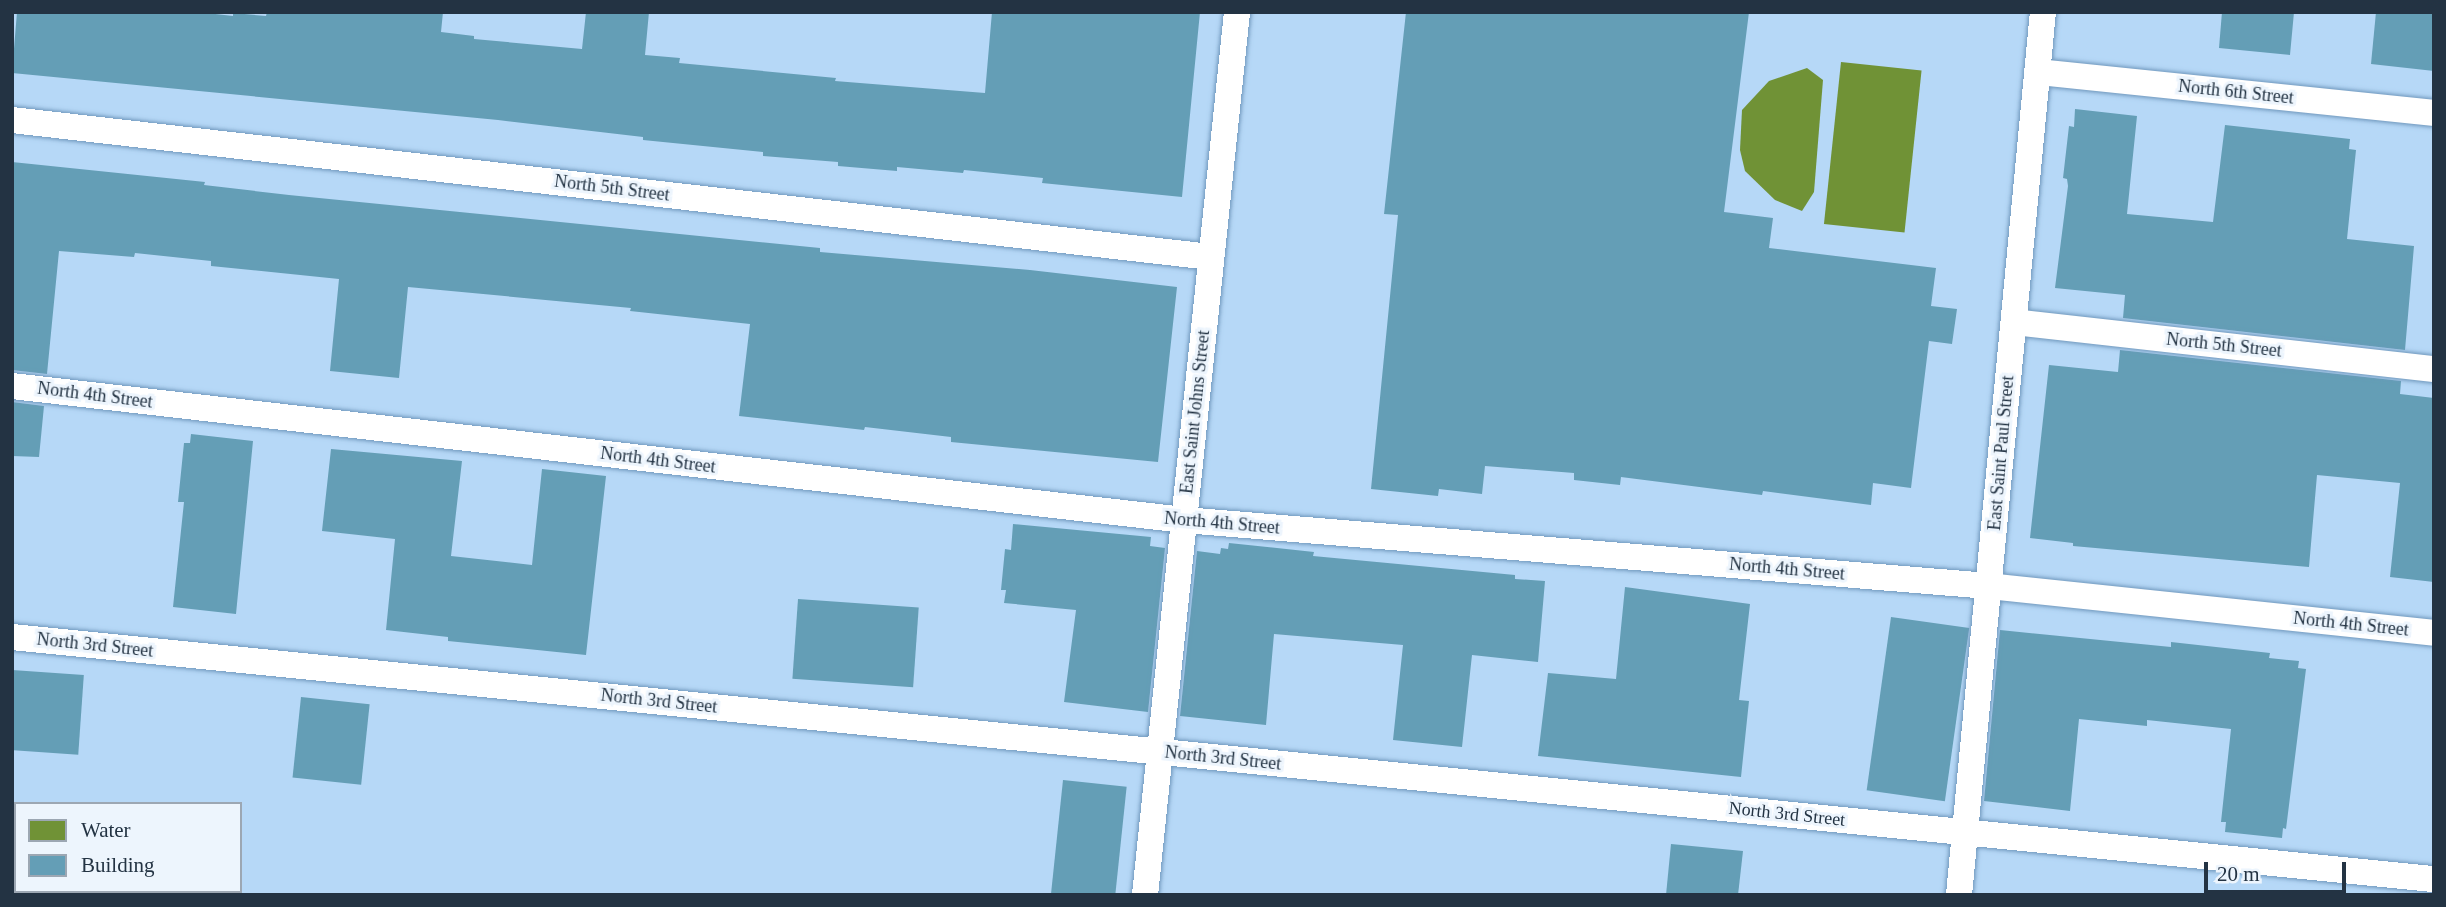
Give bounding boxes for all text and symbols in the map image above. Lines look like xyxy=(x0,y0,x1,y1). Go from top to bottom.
street label: North 6th Street xyxy=(2177,75,2295,109)
street label: North 5th Street xyxy=(553,170,671,206)
street label: North 5th Street xyxy=(2165,328,2283,362)
street label: East Saint Johns Street xyxy=(1176,329,1214,495)
street label: East Saint Paul Street xyxy=(1983,375,2019,531)
street label: North 4th Street xyxy=(36,377,154,413)
street label: North 4th Street xyxy=(599,442,717,478)
street label: North 4th Street xyxy=(1163,507,1281,539)
street label: North 4th Street xyxy=(1728,553,1846,585)
street label: North 4th Street xyxy=(2292,607,2410,641)
street label: North 3rd Street xyxy=(36,628,154,662)
street label: North 3rd Street xyxy=(600,684,718,718)
street label: North 3rd Street xyxy=(1164,741,1282,775)
street label: North 3rd Street xyxy=(1728,797,1846,831)
legend xyxy=(14,802,242,893)
text: Water xyxy=(81,818,131,842)
scale bar xyxy=(2208,848,2350,892)
text: Building xyxy=(81,853,155,877)
text: 20 m xyxy=(2217,862,2260,886)

